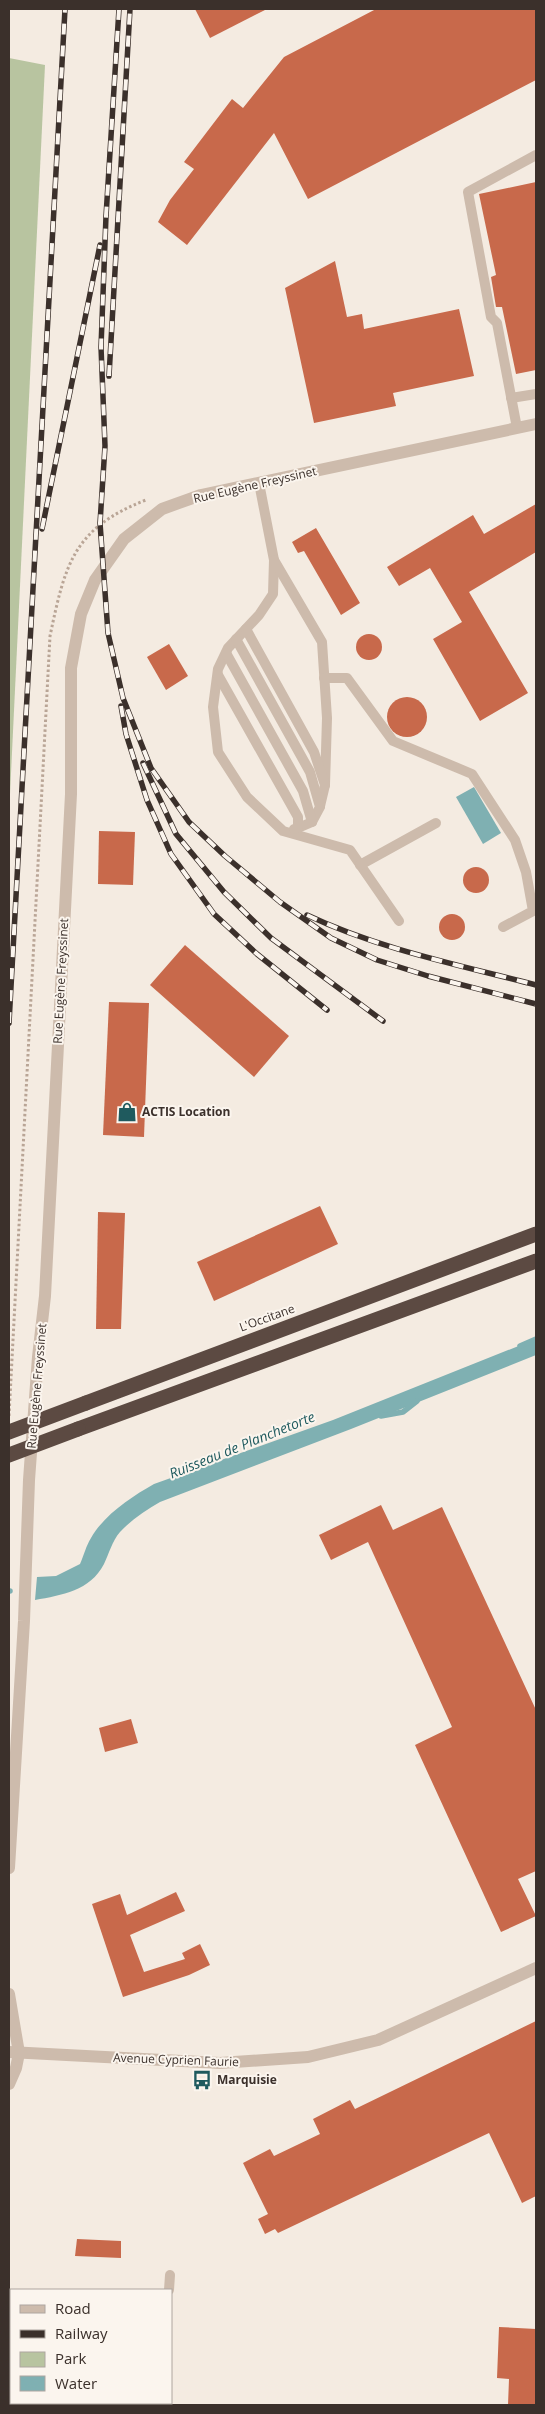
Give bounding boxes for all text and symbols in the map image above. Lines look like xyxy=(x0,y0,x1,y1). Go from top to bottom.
street label: Rue Eugène Freyssinet xyxy=(192,462,318,507)
street label: Rue Eugène Freyssinet xyxy=(49,918,72,1044)
shop icon: ACTIS Location xyxy=(116,1101,138,1123)
place label: ACTIS Location xyxy=(142,1103,230,1120)
street label: L'Occitane xyxy=(237,1300,297,1335)
street label: Rue Eugène Freyssinet xyxy=(23,1323,50,1449)
water label: Ruisseau de Planchetorte xyxy=(166,1407,317,1482)
street label: Avenue Cyprien Faurie xyxy=(113,2049,239,2070)
bus stop icon: Marquisie xyxy=(191,2069,213,2091)
place label: Marquisie xyxy=(217,2071,277,2088)
legend xyxy=(10,2289,172,2404)
text: Road xyxy=(55,2298,91,2318)
text: Railway xyxy=(55,2323,108,2343)
text: Park xyxy=(55,2348,86,2368)
text: Water xyxy=(55,2373,97,2393)

